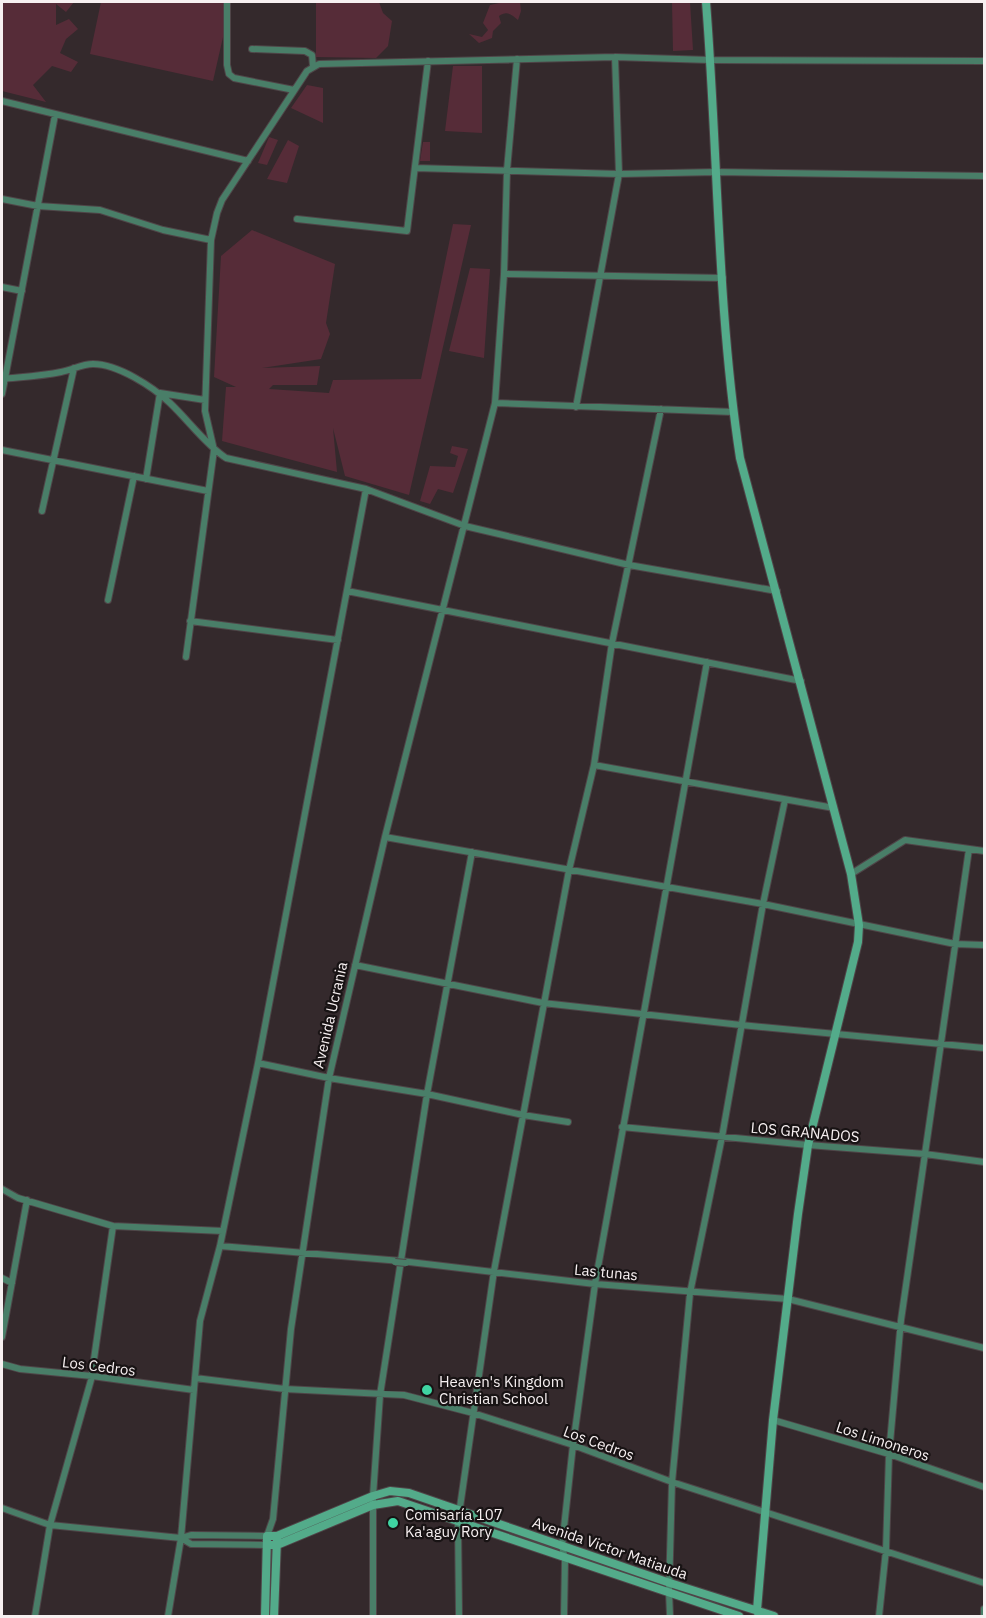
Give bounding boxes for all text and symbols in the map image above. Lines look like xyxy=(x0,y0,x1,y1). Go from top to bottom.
street label: Avenida Ucrania xyxy=(309,960,351,1070)
street label: LOS GRANADOS xyxy=(750,1118,860,1146)
street label: Las tunas xyxy=(573,1260,639,1284)
street label: Los Cedros xyxy=(61,1352,137,1380)
place label: Heaven's Kingdom Christian School xyxy=(439,1372,564,1408)
marker: Heaven's Kingdom Christian School xyxy=(420,1383,434,1397)
street label: Los Limoneros xyxy=(834,1417,932,1465)
street label: Los Cedros xyxy=(561,1421,637,1465)
place label: Comisaría 107 Ka'aguy Rory xyxy=(405,1505,503,1541)
street label: Avenida Victor Matiauda xyxy=(530,1513,690,1583)
marker: Comisaría 107 Ka'aguy Rory xyxy=(386,1516,400,1530)

